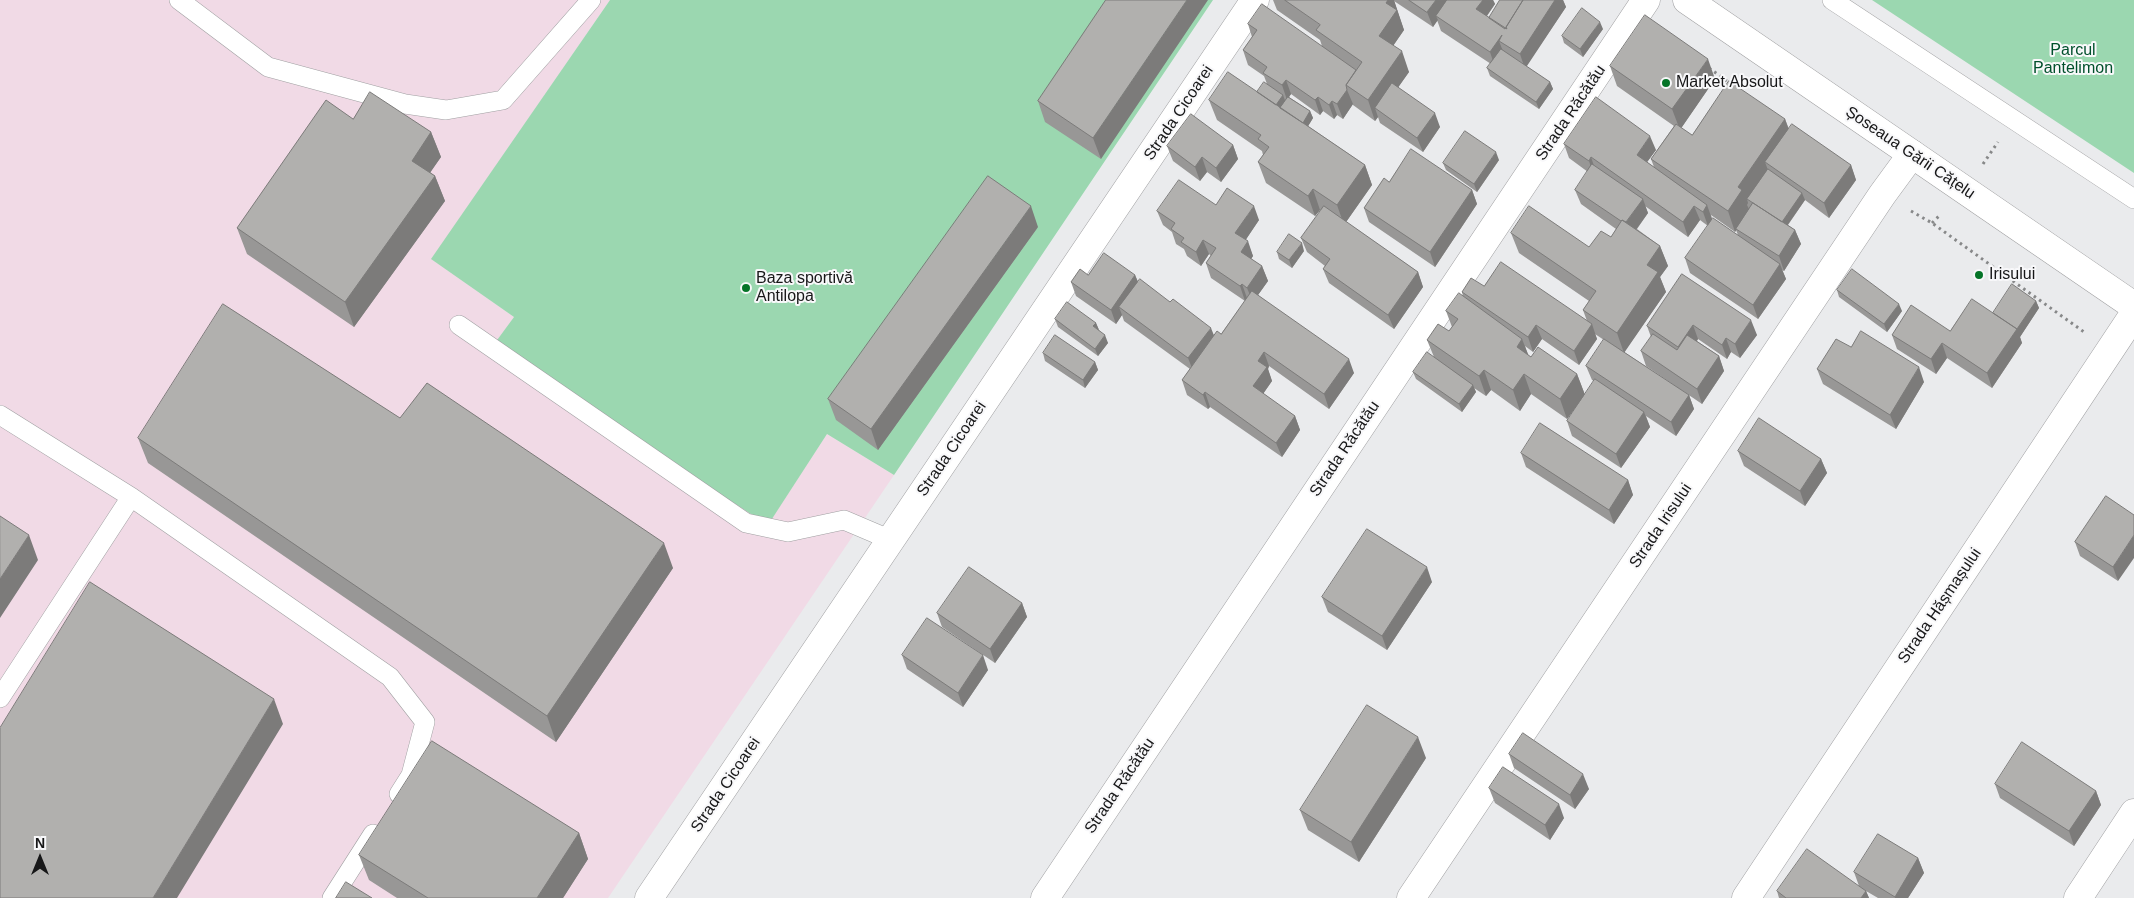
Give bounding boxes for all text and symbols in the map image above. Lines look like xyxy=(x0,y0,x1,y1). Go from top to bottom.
park label: Parcul Pantelimon xyxy=(2033,41,2113,79)
street label: Strada Cicoarei xyxy=(1140,62,1218,164)
street label: Strada Răcătău xyxy=(1532,62,1610,164)
place label: Market Absolut xyxy=(1676,73,1783,93)
marker: Market Absolut xyxy=(1660,77,1672,89)
street label: Șoseaua Gării Cățelu xyxy=(1842,103,1978,203)
place label: Irisului xyxy=(1989,265,2035,285)
place label: Baza sportivă Antilopa xyxy=(756,269,853,307)
marker: Irisului xyxy=(1973,269,1985,281)
marker: Baza sportivă Antilopa xyxy=(740,282,752,294)
street label: Strada Cicoarei xyxy=(913,398,991,500)
street label: Strada Răcătău xyxy=(1306,398,1384,500)
street label: Strada Irisului xyxy=(1626,480,1696,572)
street label: Strada Hășmașului xyxy=(1894,545,1986,667)
street label: Strada Cicoarei xyxy=(687,734,765,836)
street label: Strada Răcătău xyxy=(1081,735,1159,837)
north arrow xyxy=(15,833,65,883)
text: N xyxy=(35,835,45,851)

